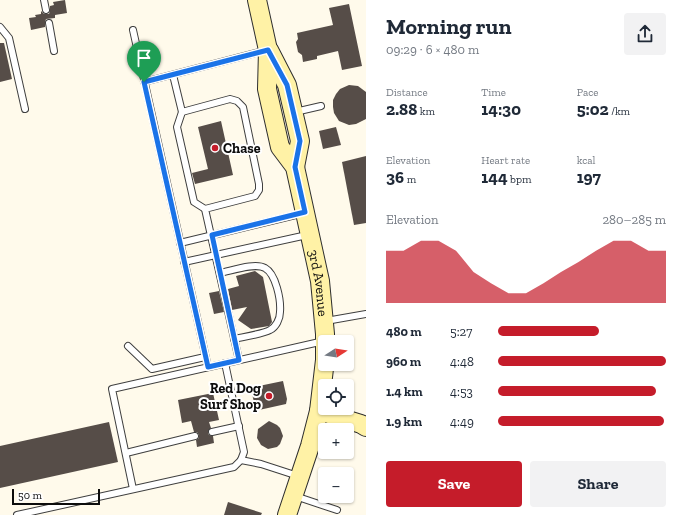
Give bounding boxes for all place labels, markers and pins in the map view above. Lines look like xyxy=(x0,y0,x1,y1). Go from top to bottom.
pin xyxy=(127,41,161,82)
place label: Chase xyxy=(223,140,261,157)
marker: Chase xyxy=(210,143,220,153)
place label: Red Dog Surf Shop xyxy=(200,380,261,413)
marker: Red Dog Surf Shop xyxy=(264,391,274,401)

